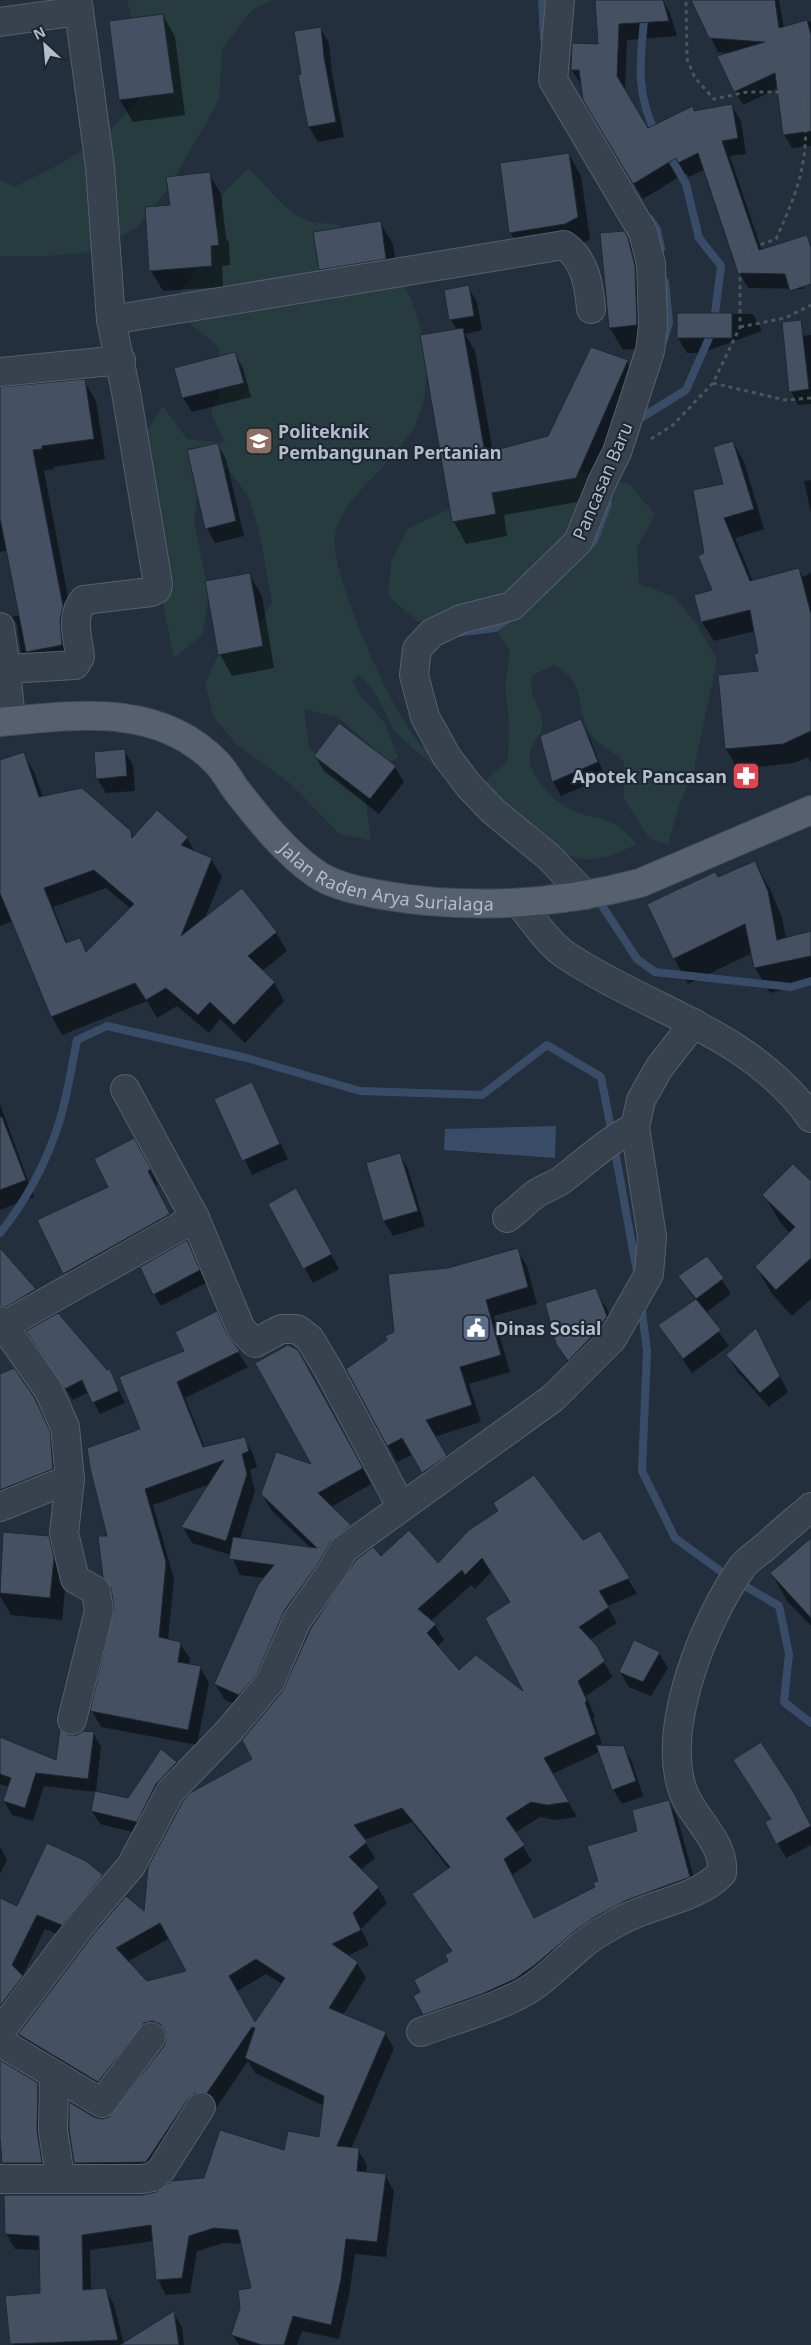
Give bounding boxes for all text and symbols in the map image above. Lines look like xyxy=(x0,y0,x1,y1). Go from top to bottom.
north arrow xyxy=(20,20,70,70)
text: N xyxy=(30,22,48,44)
street label: Pancasan Baru xyxy=(566,418,638,544)
place label: Politeknik Pembangunan Pertanian xyxy=(278,419,501,464)
school or university icon: Politeknik Pembangunan Pertanian xyxy=(244,426,274,456)
pharmacy icon: Apotek Pancasan xyxy=(731,761,761,791)
place label: Apotek Pancasan xyxy=(572,764,727,788)
street label: Jalan Raden Arya Surialaga xyxy=(273,835,494,916)
public building icon: Dinas Sosial xyxy=(461,1313,491,1343)
place label: Dinas Sosial xyxy=(495,1316,602,1340)

